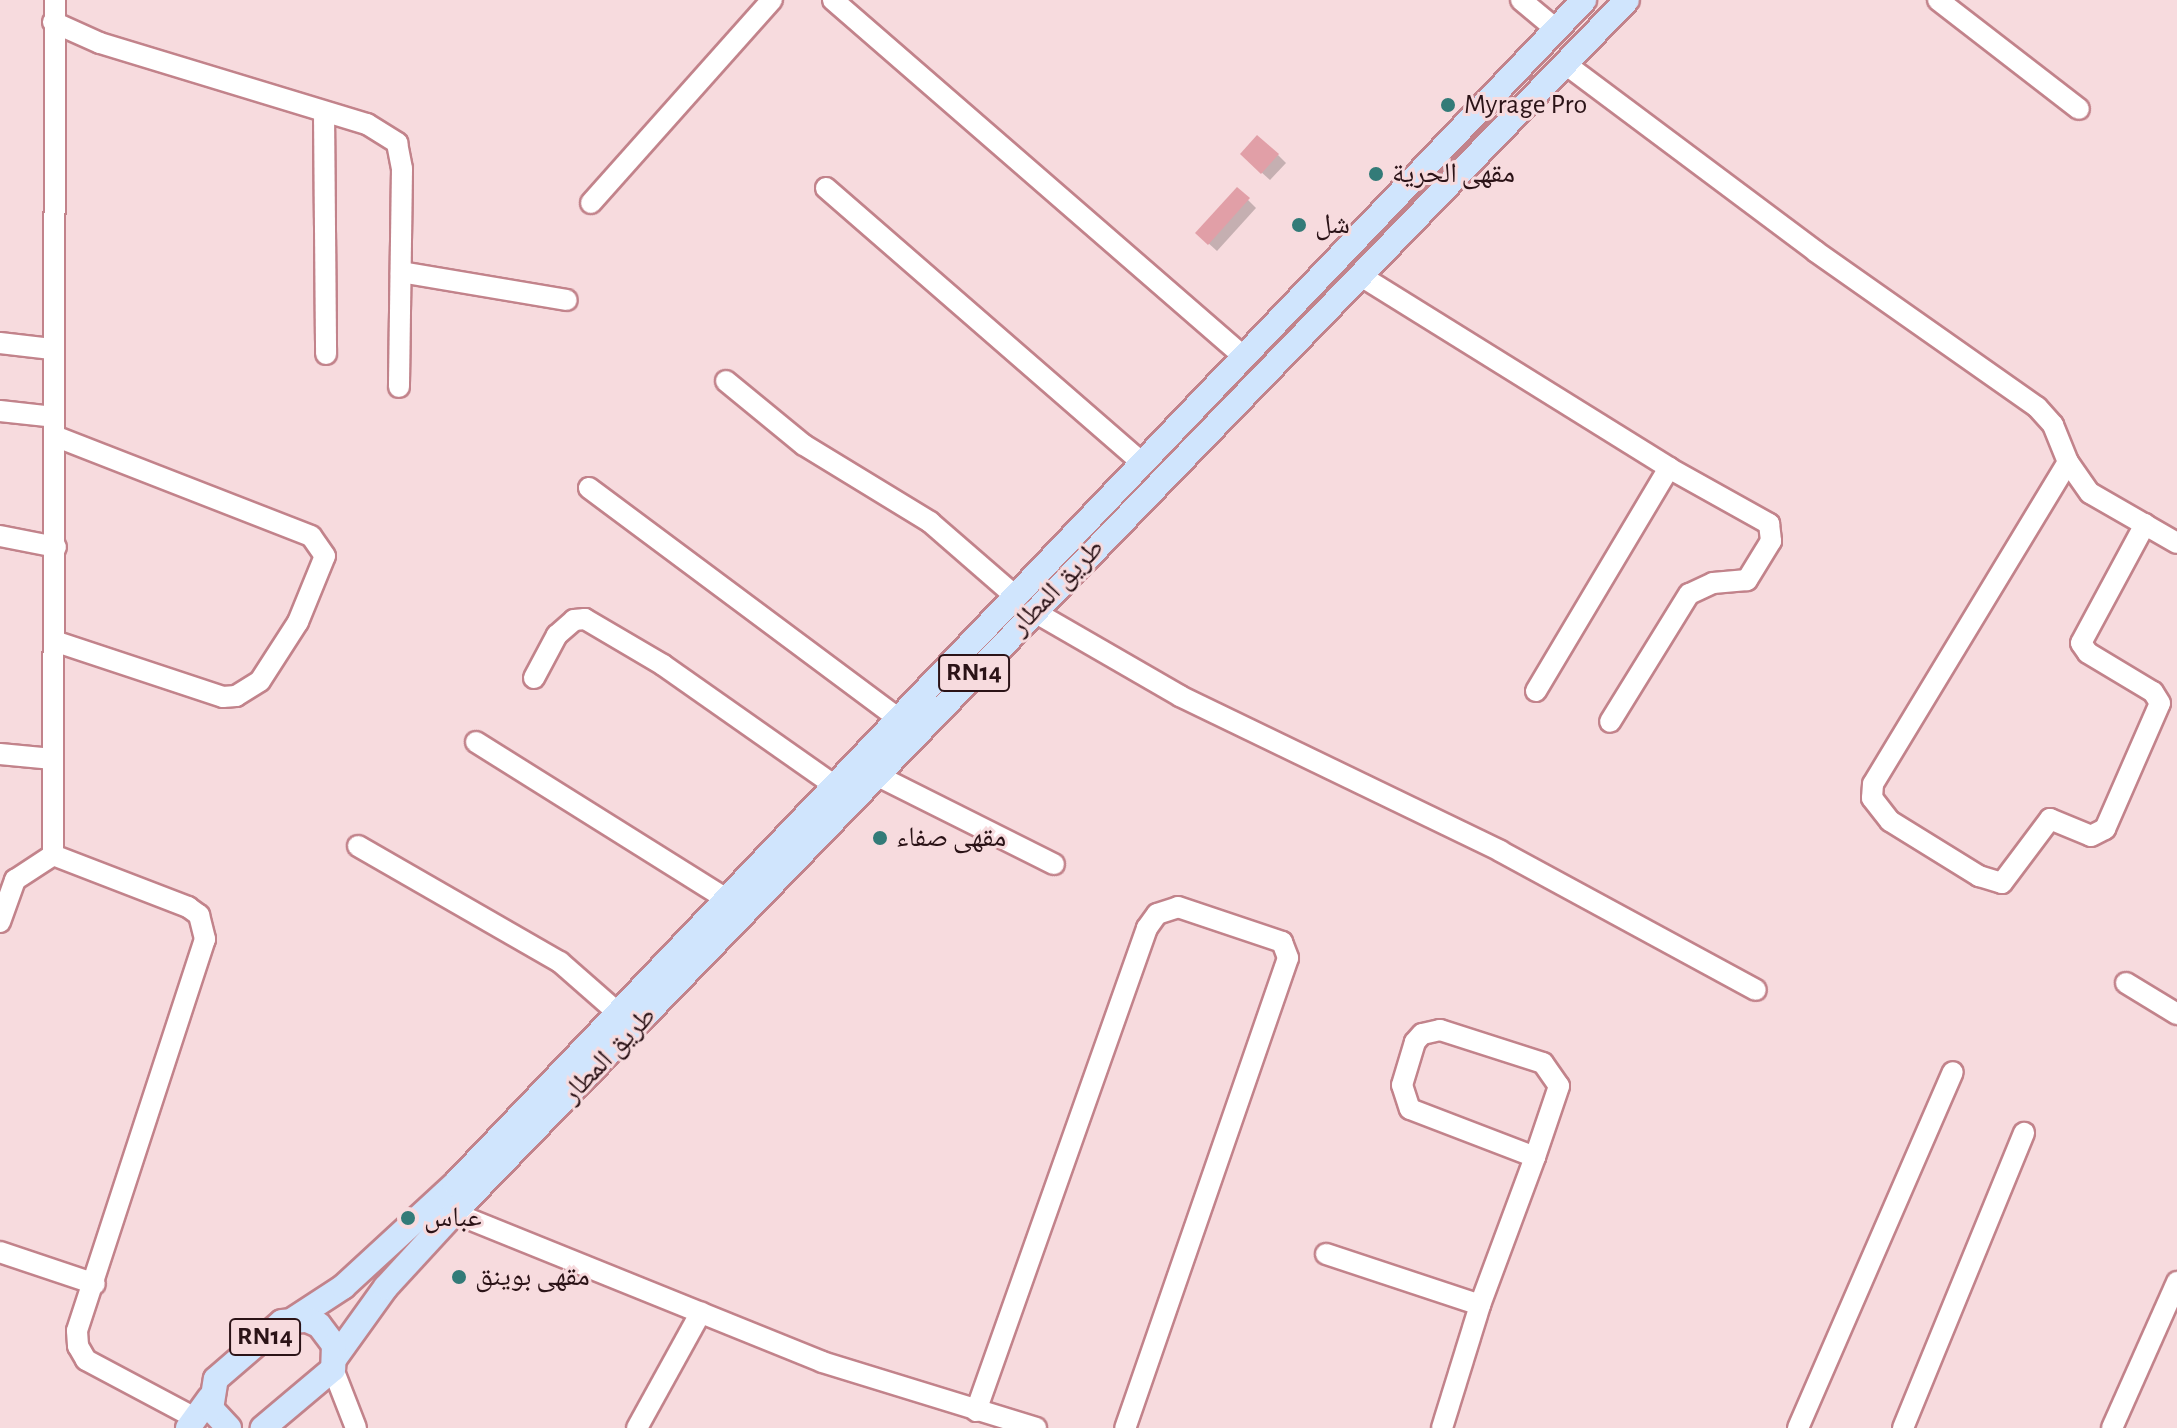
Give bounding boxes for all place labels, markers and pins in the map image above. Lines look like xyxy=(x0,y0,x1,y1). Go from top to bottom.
place label: Myrage Pro xyxy=(1464,88,1587,122)
marker: Myrage Pro xyxy=(1439,96,1457,114)
place label: مقهى الحرية xyxy=(1392,157,1515,191)
marker: مقهى الحرية xyxy=(1367,165,1385,183)
place label: شل xyxy=(1315,208,1350,242)
marker: شل xyxy=(1290,216,1308,234)
place label: مقهى صفاء xyxy=(896,821,1006,855)
marker: مقهى صفاء xyxy=(871,829,889,847)
place label: عباس xyxy=(424,1201,482,1235)
marker: عباس xyxy=(399,1209,417,1227)
place label: مقهى بوينق xyxy=(475,1260,590,1294)
marker: مقهى بوينق xyxy=(450,1268,468,1286)

